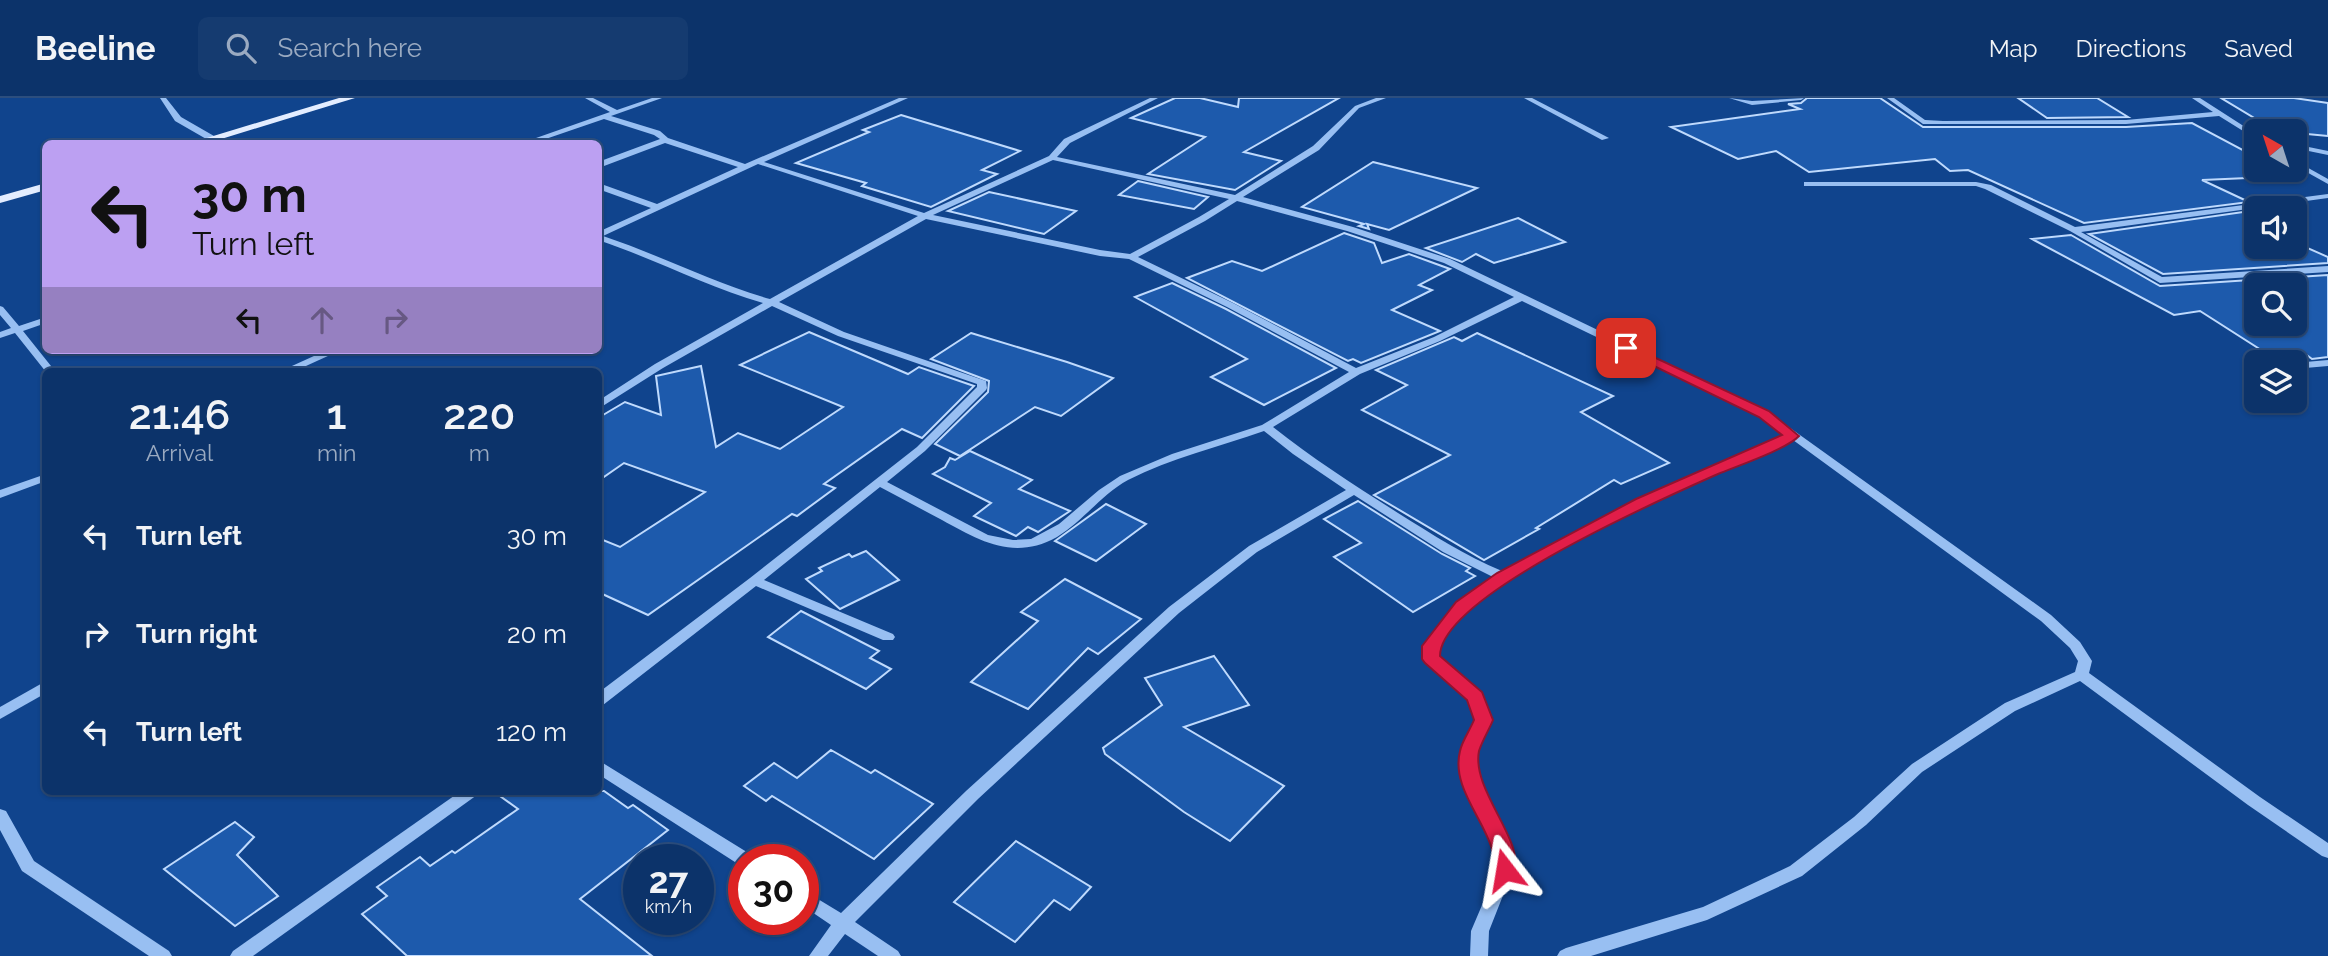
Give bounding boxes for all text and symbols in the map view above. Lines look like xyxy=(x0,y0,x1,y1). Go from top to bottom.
search box xyxy=(198,17,688,80)
text: Beeline xyxy=(35,29,156,68)
icon: search xyxy=(222,29,260,67)
text: Search here xyxy=(278,33,422,63)
text: Map xyxy=(1989,34,2038,63)
text: Directions xyxy=(2076,34,2186,63)
text: Saved xyxy=(2224,34,2293,63)
north arrow xyxy=(2244,119,2306,182)
map controls xyxy=(2244,119,2307,413)
text: 30 m xyxy=(192,166,307,223)
icon: left xyxy=(77,168,168,259)
button: sound xyxy=(2244,196,2307,259)
text: Turn left xyxy=(192,225,314,262)
button: search xyxy=(2244,273,2307,336)
icon: left xyxy=(230,301,268,339)
icon: ahead xyxy=(303,301,341,339)
icon: right xyxy=(376,301,414,339)
pin xyxy=(1596,318,1656,378)
icon: arrive xyxy=(1607,329,1645,367)
button: layers xyxy=(2244,350,2307,413)
text: 21:46 xyxy=(129,390,230,439)
text: 1 xyxy=(327,390,347,439)
text: 220 xyxy=(443,390,515,439)
text: Arrival xyxy=(146,439,213,466)
text: min xyxy=(317,439,357,466)
text: m xyxy=(469,439,490,466)
icon: left xyxy=(77,517,115,555)
text: Turn left xyxy=(136,521,242,551)
text: 30 m xyxy=(507,521,567,551)
icon: right xyxy=(77,615,115,653)
text: Turn right xyxy=(136,619,257,649)
text: 20 m xyxy=(507,619,567,649)
icon: left xyxy=(77,713,115,751)
text: Turn left xyxy=(136,717,242,747)
text: 120 m xyxy=(496,717,567,747)
position arrow xyxy=(1468,833,1542,907)
speed limit sign: 30 xyxy=(728,844,819,935)
text: 27 xyxy=(649,860,688,901)
text: km/h xyxy=(645,896,692,917)

